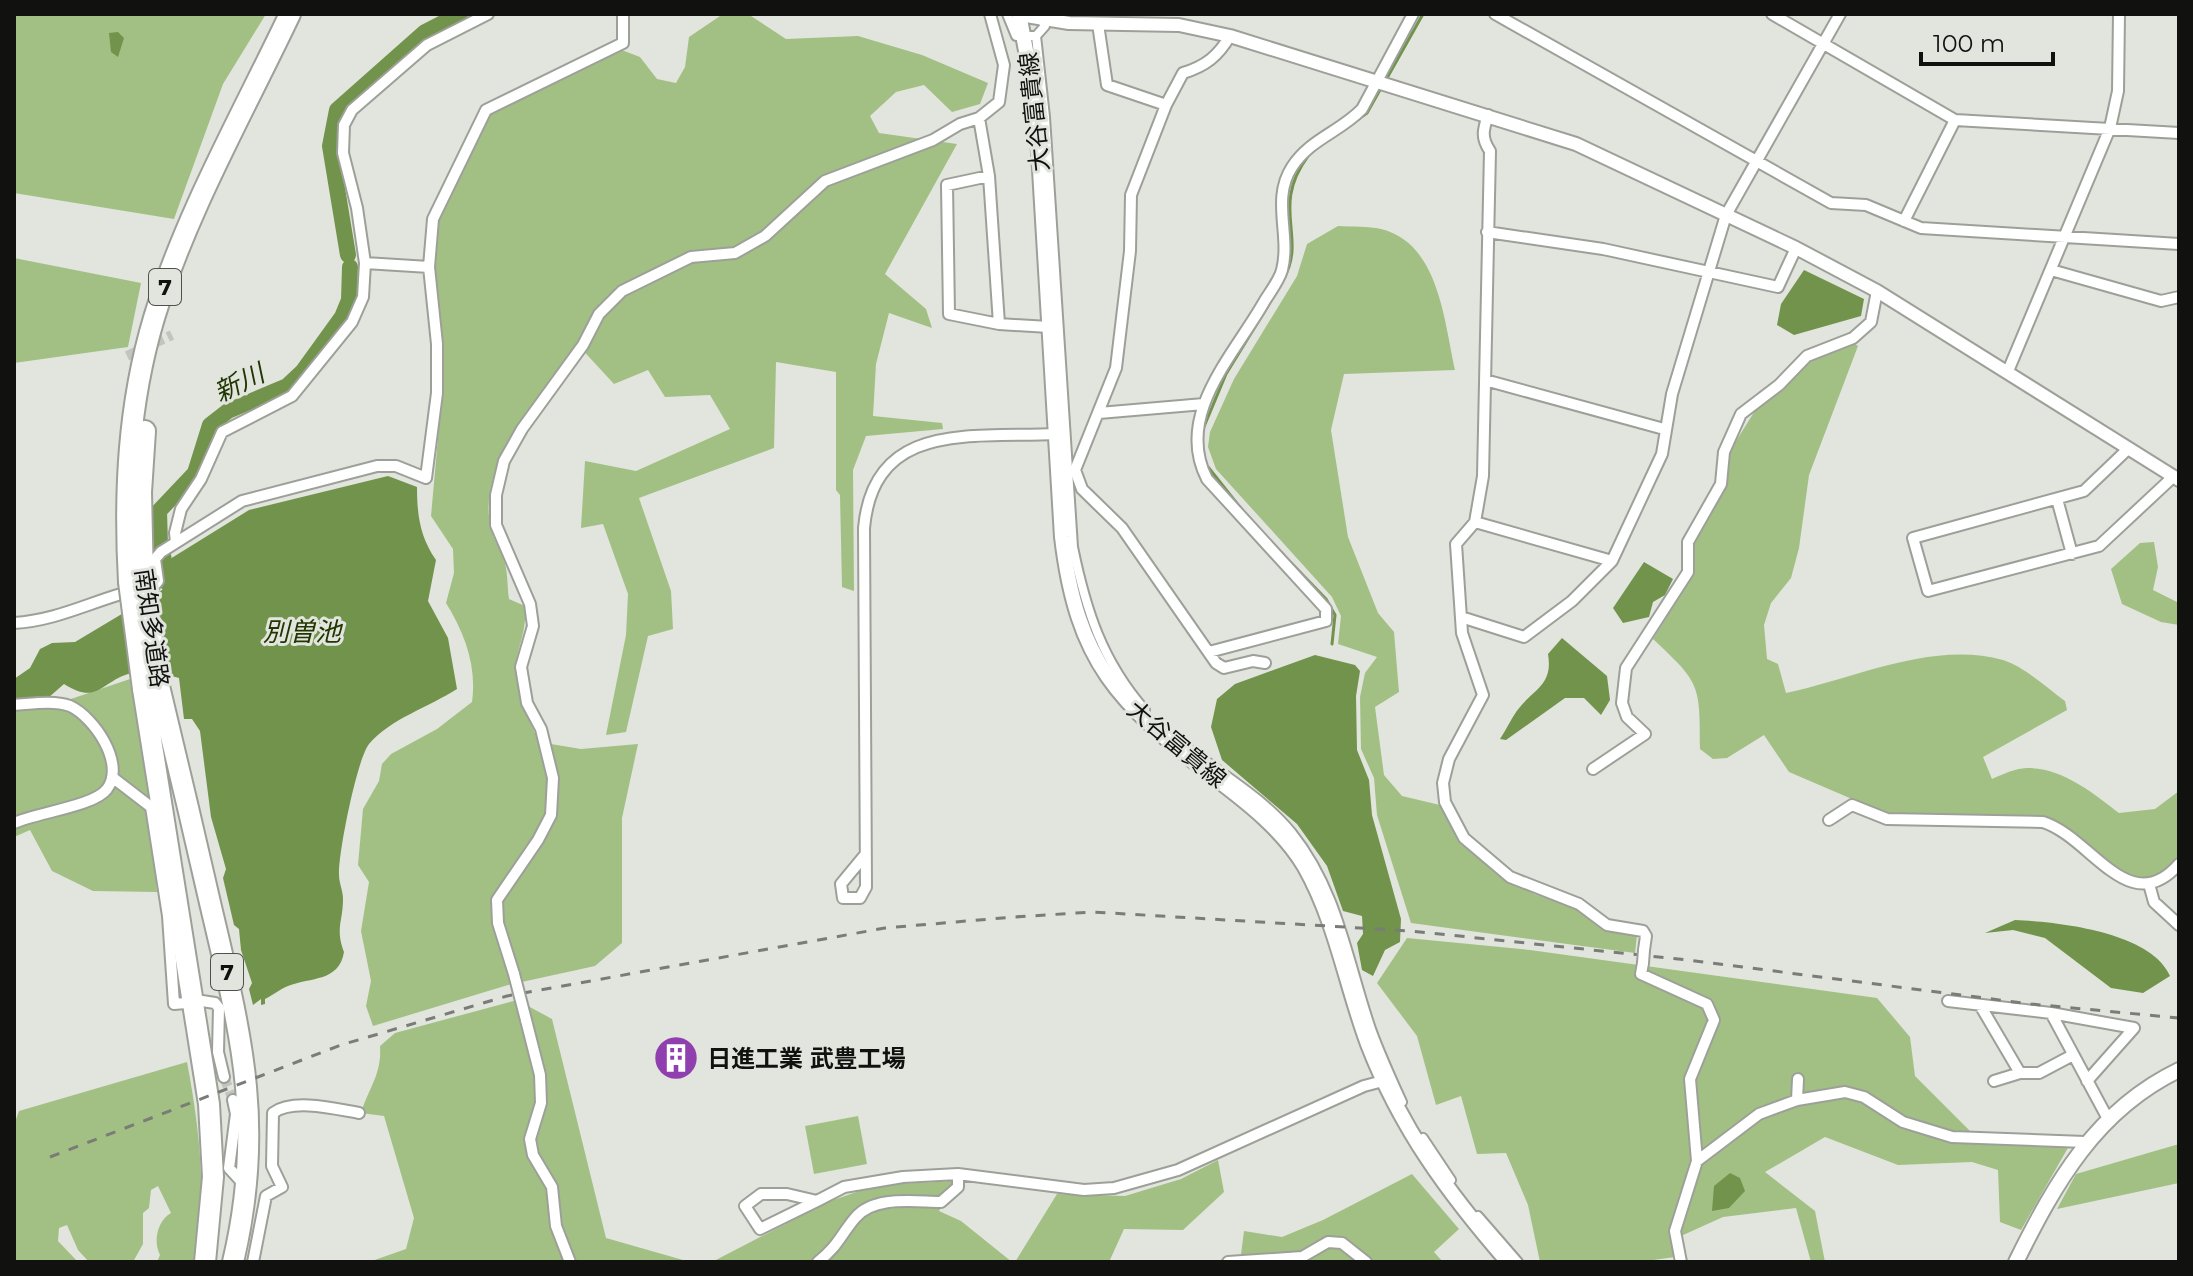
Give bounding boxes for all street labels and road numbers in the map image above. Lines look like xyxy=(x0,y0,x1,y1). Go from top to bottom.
street label: 大谷富貴線 xyxy=(1013,51,1055,173)
road number: 7 xyxy=(149,269,181,305)
street label: 南知多道路 xyxy=(129,567,175,689)
street label: 大谷富貴線 xyxy=(1122,694,1232,794)
road number: 7 xyxy=(211,954,243,990)

